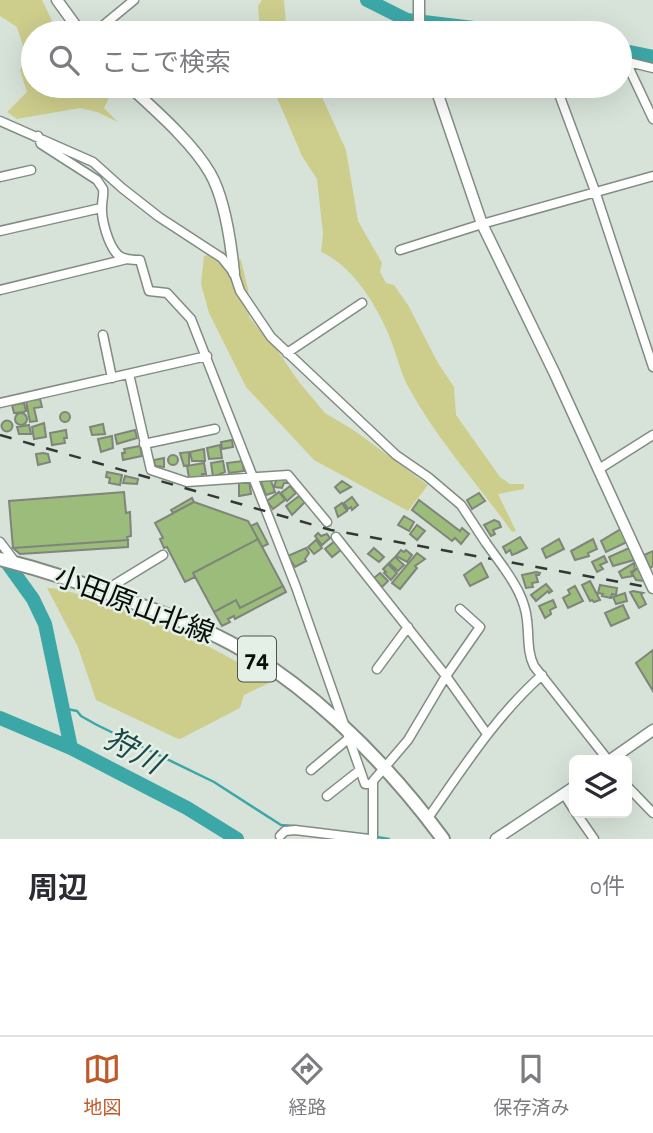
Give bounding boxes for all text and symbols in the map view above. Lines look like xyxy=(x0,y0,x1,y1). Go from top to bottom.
search box xyxy=(21,21,632,98)
icon: search xyxy=(45,41,83,79)
text: ここで検索 xyxy=(101,50,231,76)
street label: 小田原山北線 xyxy=(51,561,218,649)
road number: 74 xyxy=(238,636,276,681)
water label: 狩川 xyxy=(99,723,170,781)
map controls xyxy=(569,755,632,818)
button: layers xyxy=(569,755,632,818)
text: 周辺 xyxy=(28,874,88,904)
text: 0件 xyxy=(590,876,625,899)
tab: 地図 xyxy=(83,1050,122,1120)
tab: 経路 xyxy=(288,1050,327,1120)
tab: 保存済み xyxy=(493,1050,570,1120)

